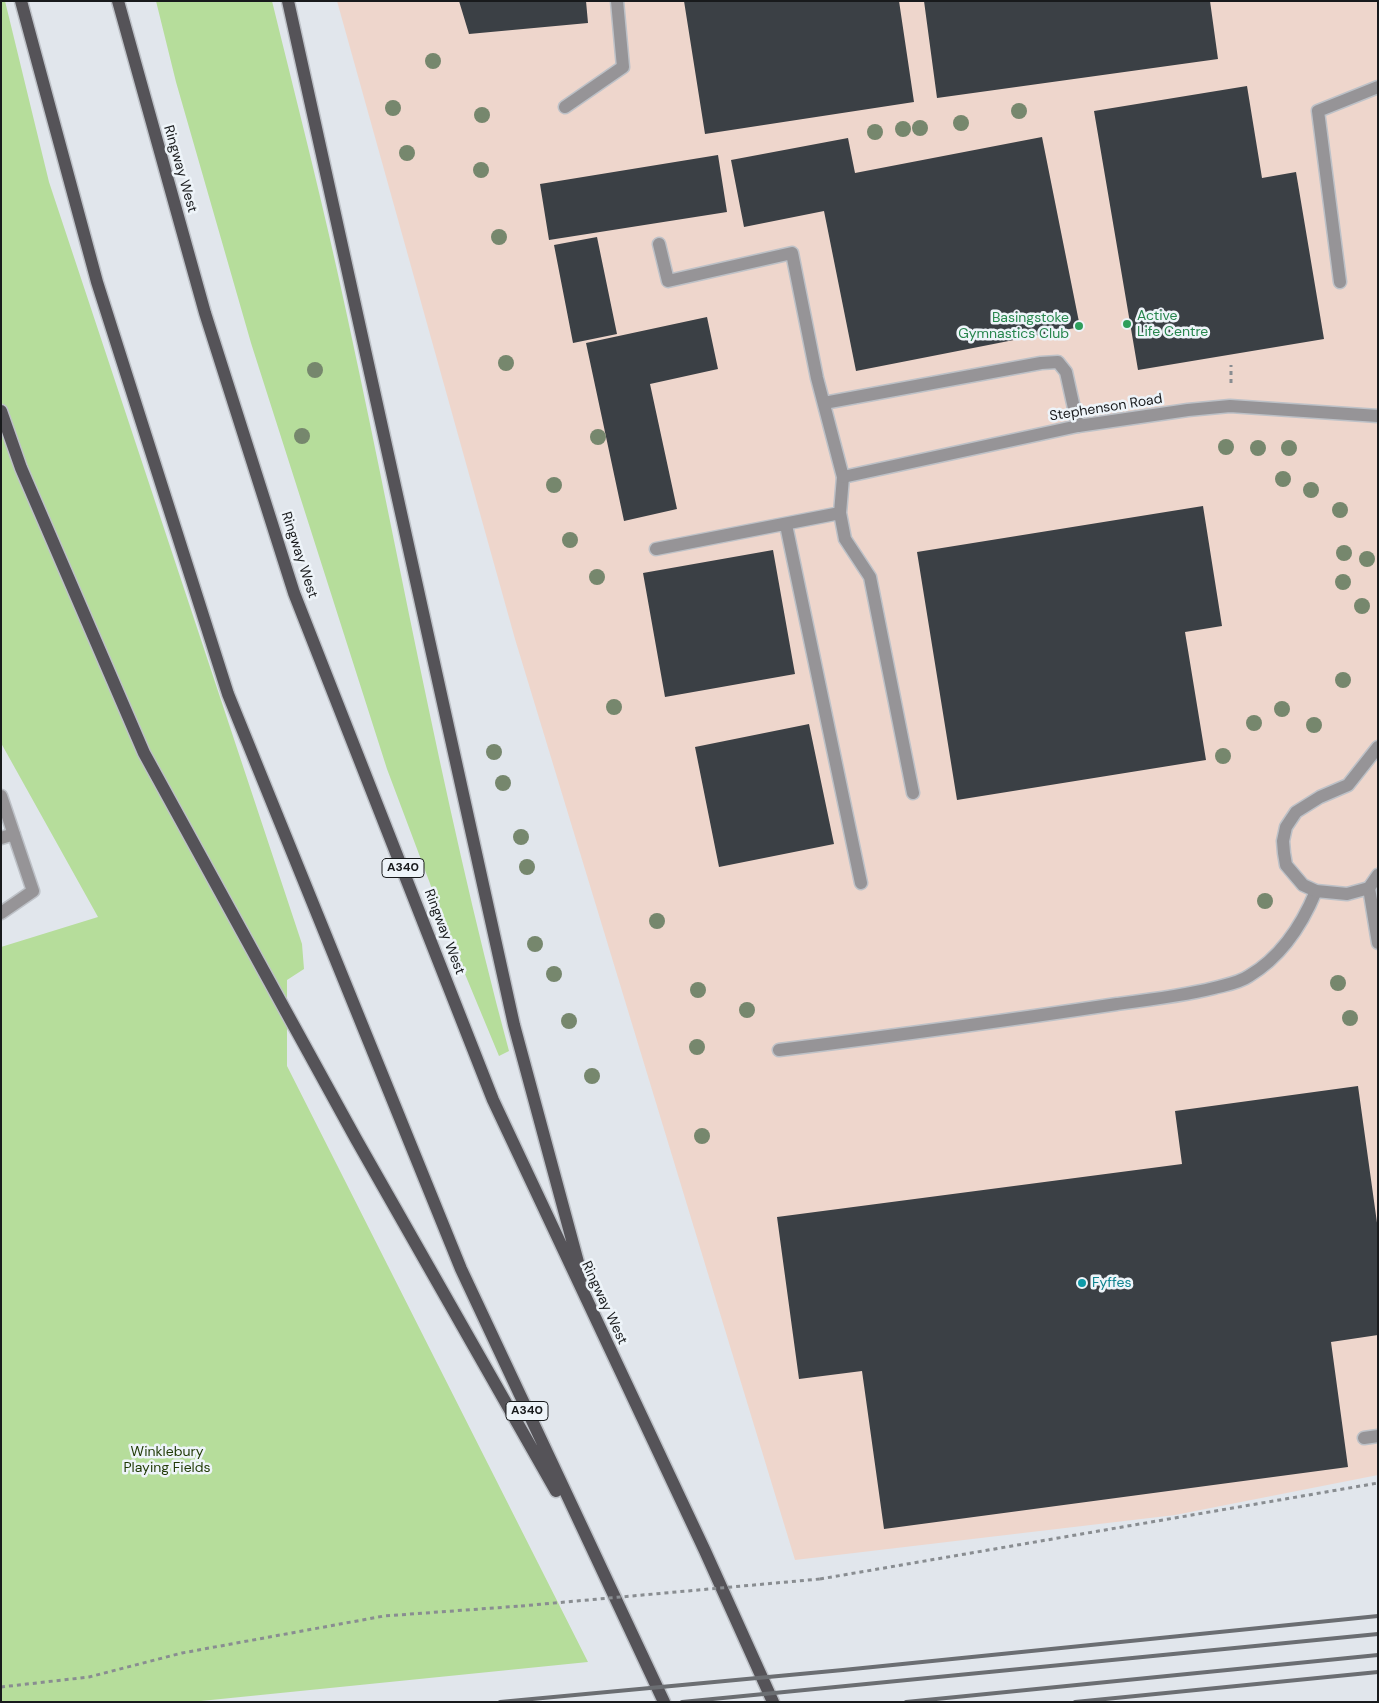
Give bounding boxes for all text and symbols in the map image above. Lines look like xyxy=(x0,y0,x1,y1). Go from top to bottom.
street label: Ringway West xyxy=(160,123,200,215)
place label: Active Life Centre xyxy=(1137,308,1208,341)
place label: Basingstoke Gymnastics Club xyxy=(958,310,1069,342)
marker: Active Life Centre xyxy=(1121,318,1133,330)
marker: Basingstoke Gymnastics Club xyxy=(1073,320,1085,332)
street label: Stephenson Road xyxy=(1048,391,1164,425)
street label: Ringway West xyxy=(277,510,321,600)
road number: A340 xyxy=(382,858,424,878)
street label: Ringway West xyxy=(420,887,468,977)
street label: Ringway West xyxy=(577,1259,631,1347)
place label: Fyffes xyxy=(1092,1275,1131,1291)
marker: Fyffes xyxy=(1076,1277,1088,1289)
road number: A340 xyxy=(506,1402,548,1420)
park label: Winklebury Playing Fields xyxy=(123,1444,211,1476)

